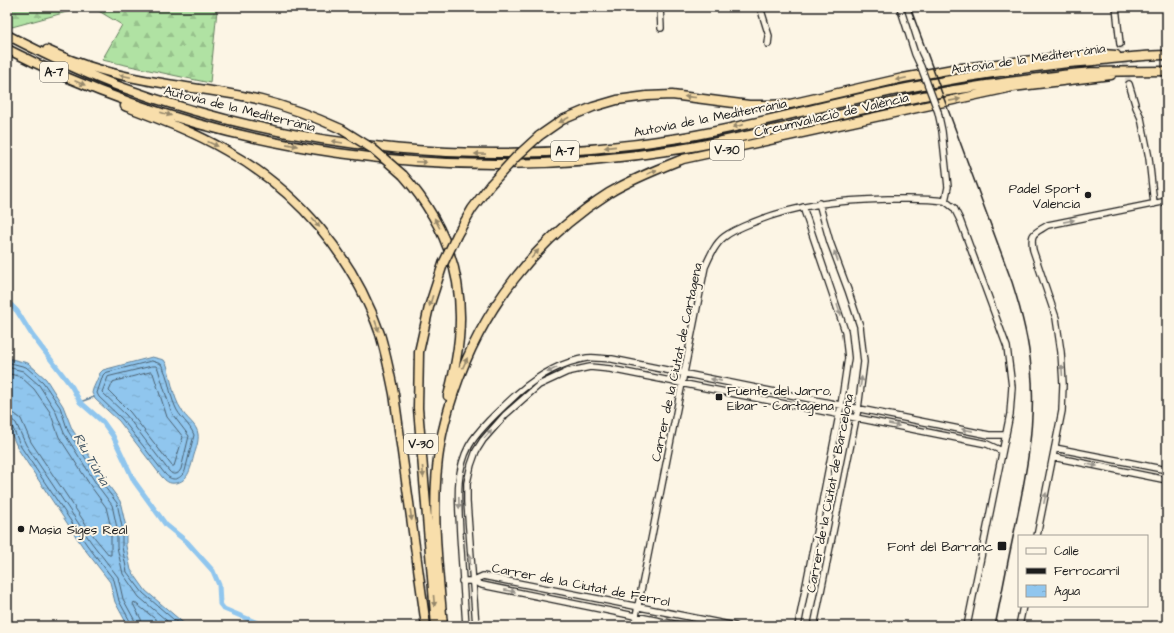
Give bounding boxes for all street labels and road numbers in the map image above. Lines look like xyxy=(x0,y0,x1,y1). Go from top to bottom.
street label: Autovia de la Mediterrània xyxy=(950,39,1107,79)
road number: A-7 xyxy=(40,62,68,82)
street label: Autovia de la Mediterrània xyxy=(162,81,318,137)
street label: Circumval·lació de València xyxy=(752,88,911,142)
street label: Autovia de la Mediterrània xyxy=(632,94,789,142)
road number: V-30 xyxy=(710,140,744,160)
road number: A-7 xyxy=(551,141,579,161)
street label: Carrer de la Ciutat de Cartagena xyxy=(647,261,708,464)
street label: Carrer de la Ciutat de Barcelona xyxy=(802,392,858,594)
road number: V-30 xyxy=(404,434,438,454)
street label: Carrer de la Ciutat de Ferrol xyxy=(490,559,671,611)

